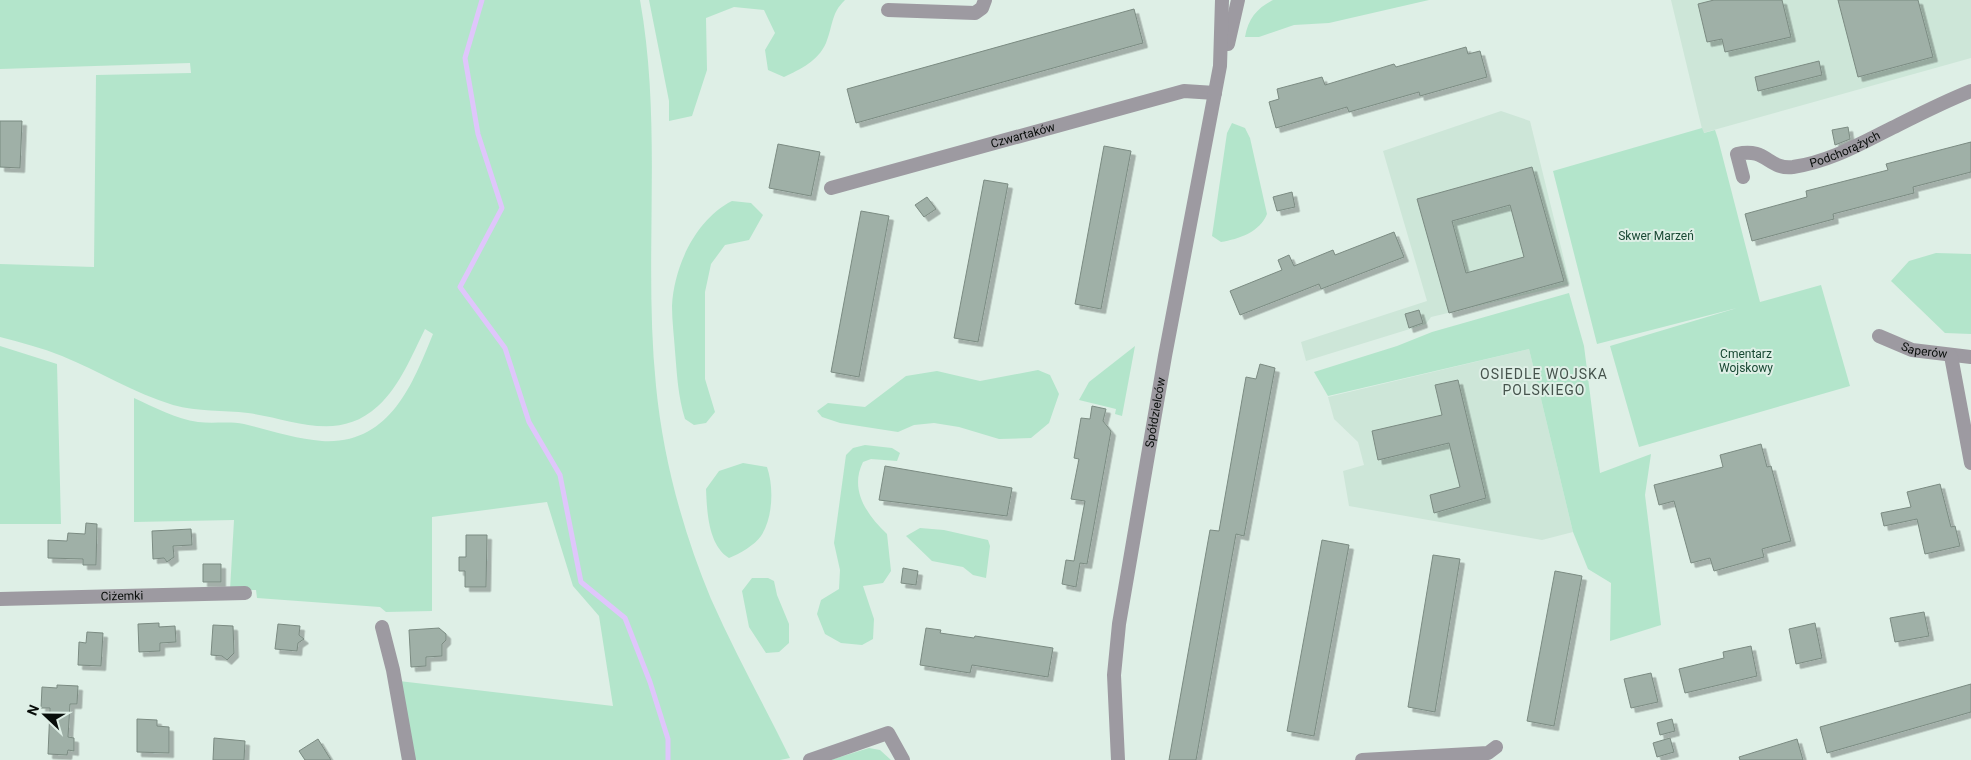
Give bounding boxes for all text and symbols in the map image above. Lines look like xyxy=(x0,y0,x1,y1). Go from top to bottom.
street label: Czwartaków xyxy=(989,120,1057,151)
street label: Podchorążych xyxy=(1808,128,1883,170)
park label: Skwer Marzeń xyxy=(1618,229,1694,243)
street label: Saperów xyxy=(1899,339,1948,361)
park label: Cmentarz Wojskowy xyxy=(1719,347,1773,375)
district label: OSIEDLE WOJSKA POLSKIEGO xyxy=(1480,366,1608,398)
street label: Spółdzielców xyxy=(1142,376,1168,449)
street label: Ciżemki xyxy=(101,588,143,604)
north arrow xyxy=(20,690,70,740)
text: N xyxy=(24,703,42,718)

